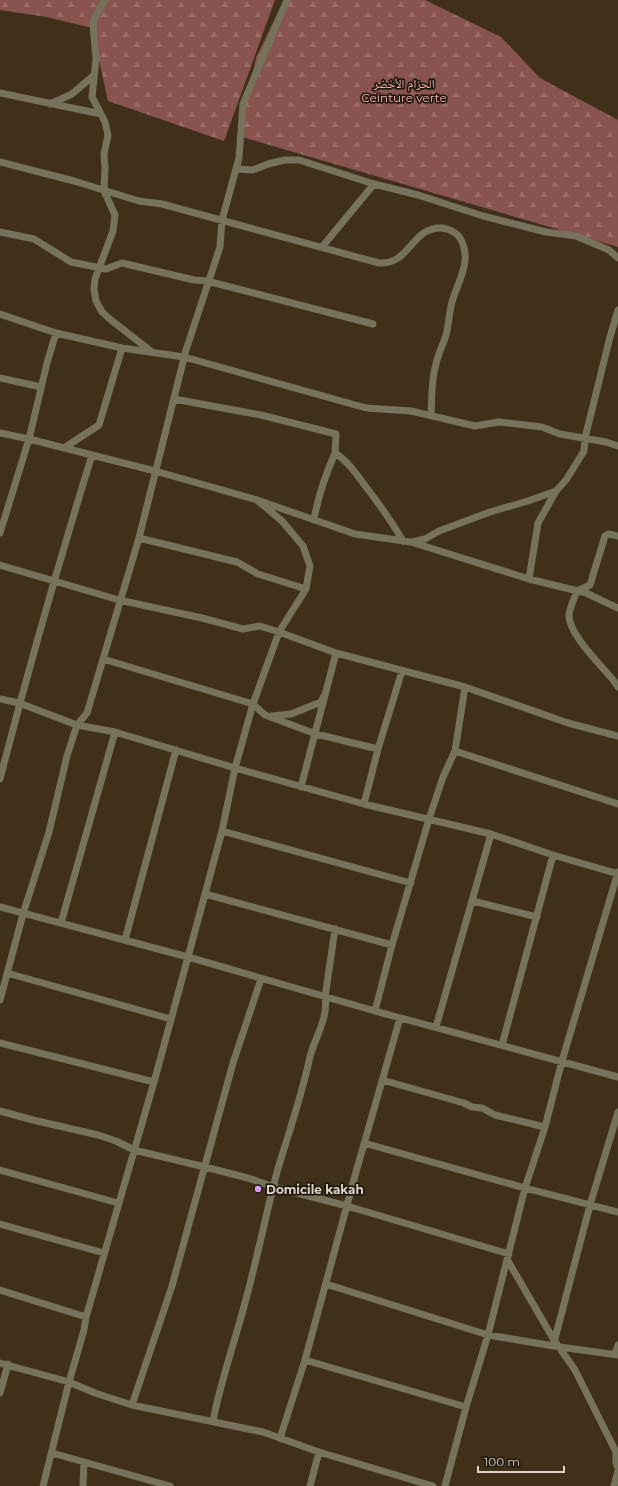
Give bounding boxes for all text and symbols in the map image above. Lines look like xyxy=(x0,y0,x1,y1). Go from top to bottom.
park label: الحزام الأخضر Ceinture verte xyxy=(361,76,447,105)
place label: Domicile kakah xyxy=(266,1182,364,1197)
marker: Domicile kakah xyxy=(253,1184,263,1194)
scale bar xyxy=(478,1448,564,1474)
text: 100 m xyxy=(484,1454,520,1469)

